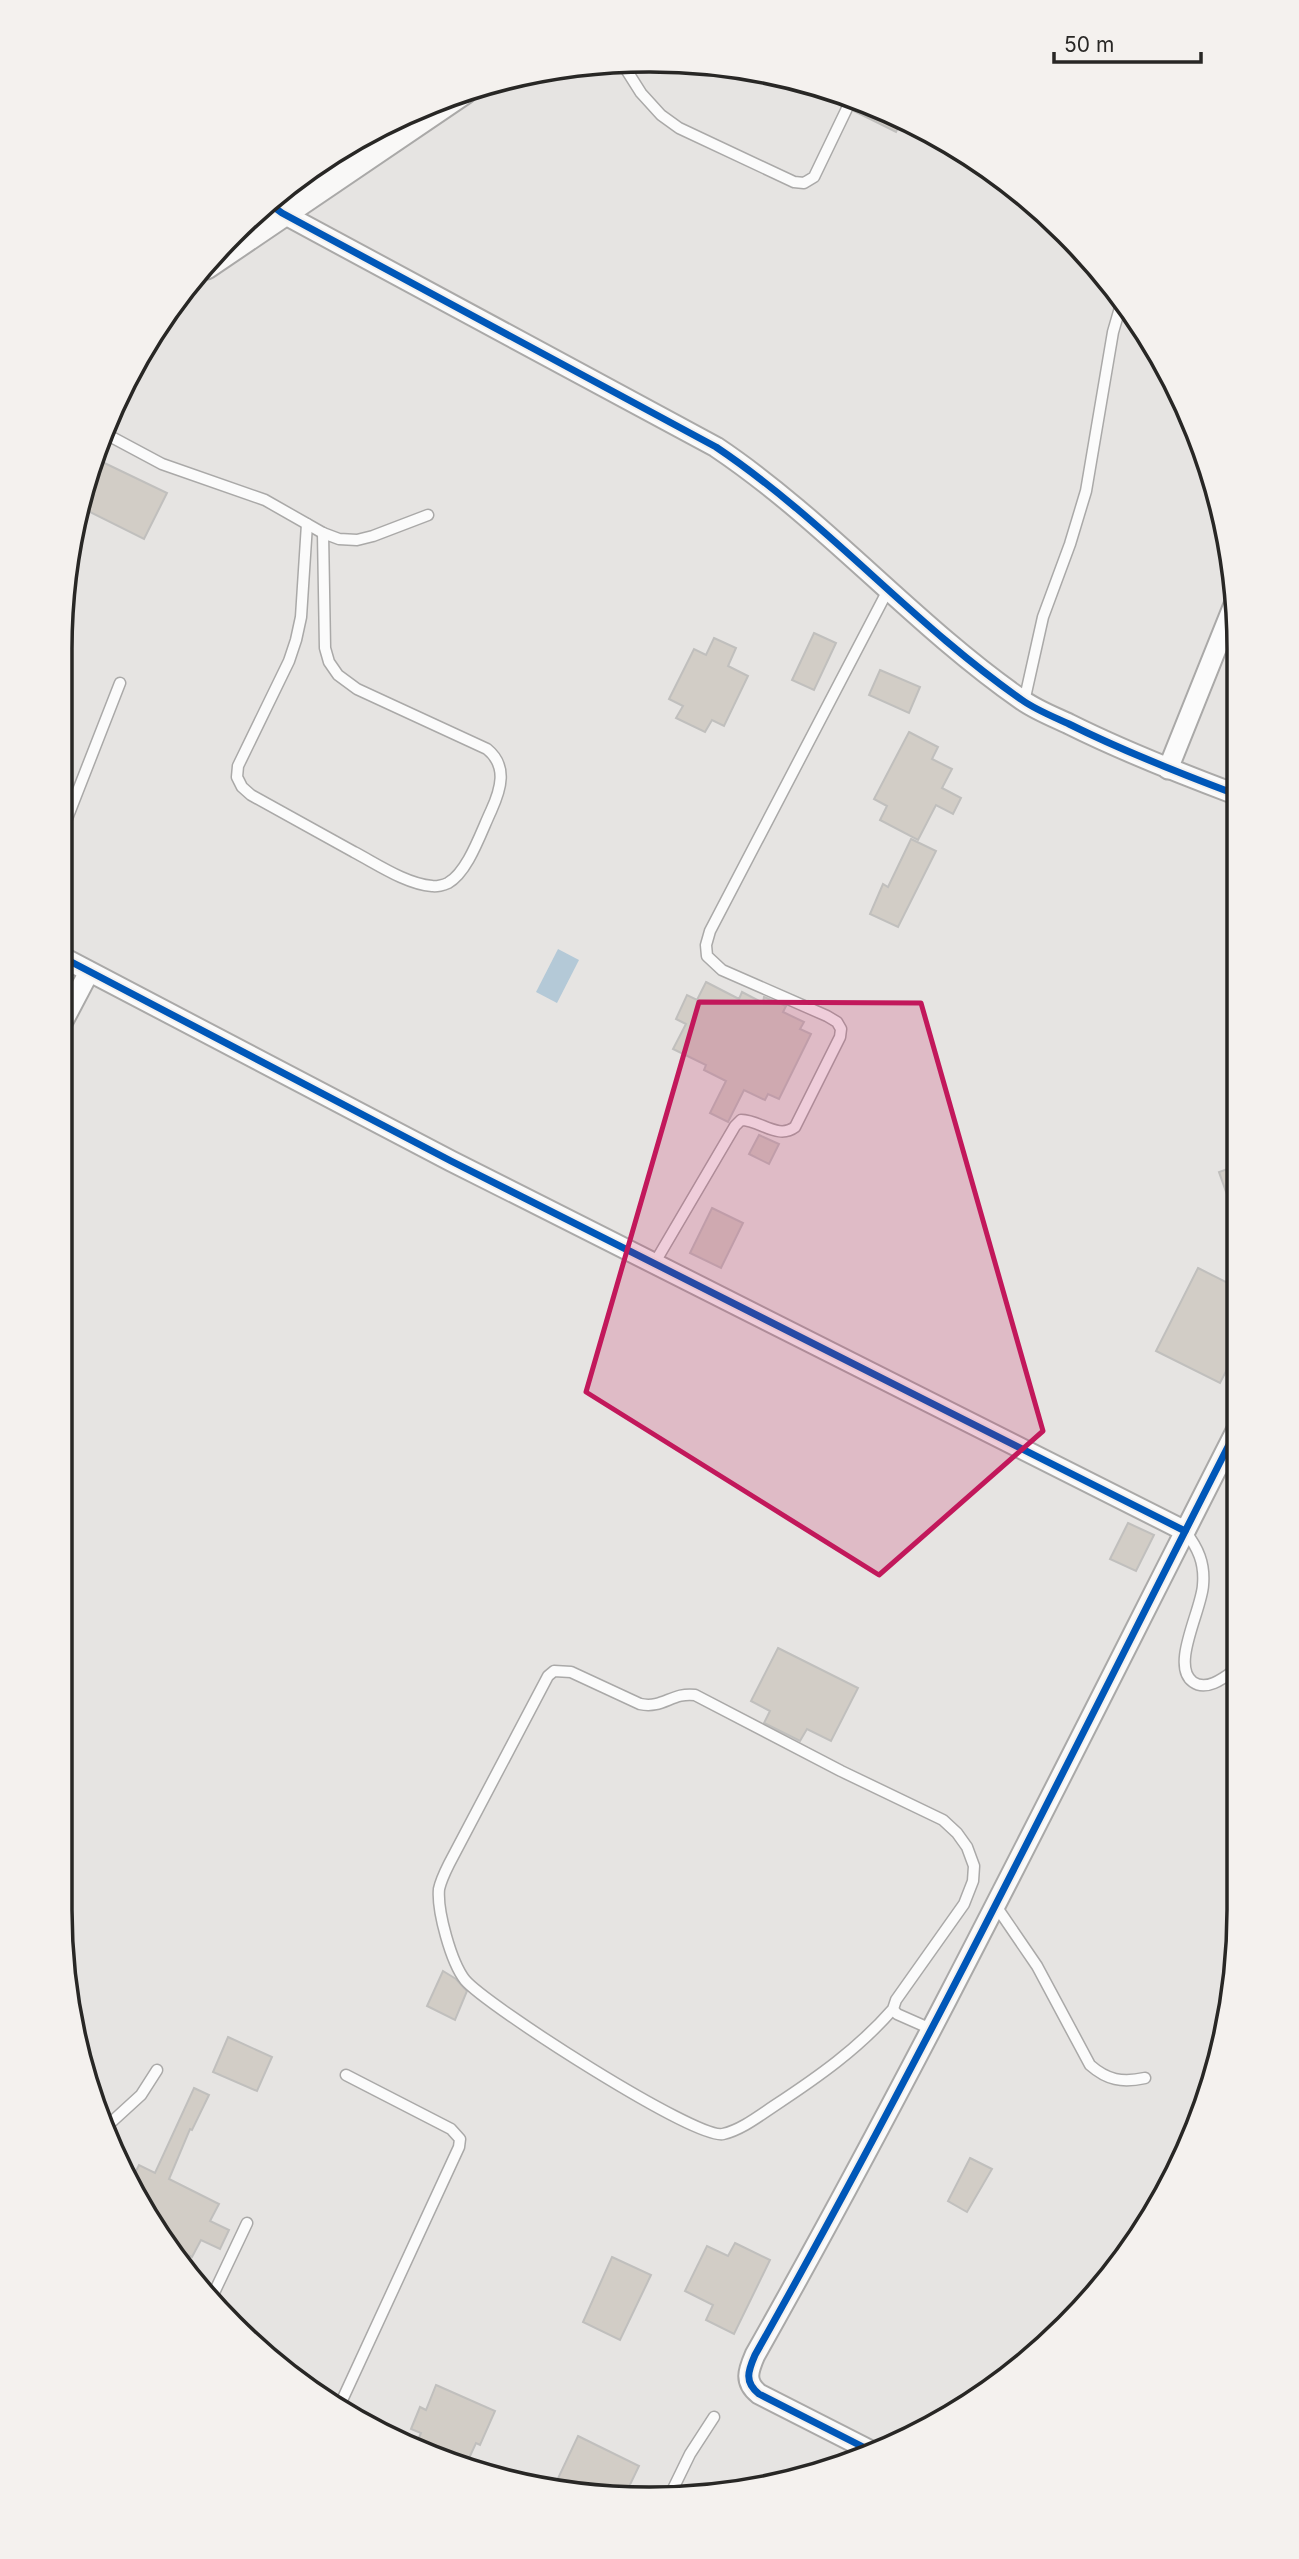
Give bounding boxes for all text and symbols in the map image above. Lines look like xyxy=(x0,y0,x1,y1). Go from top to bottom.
scale bar xyxy=(1054,21,1201,65)
text: 50 m xyxy=(1064,32,1114,57)

